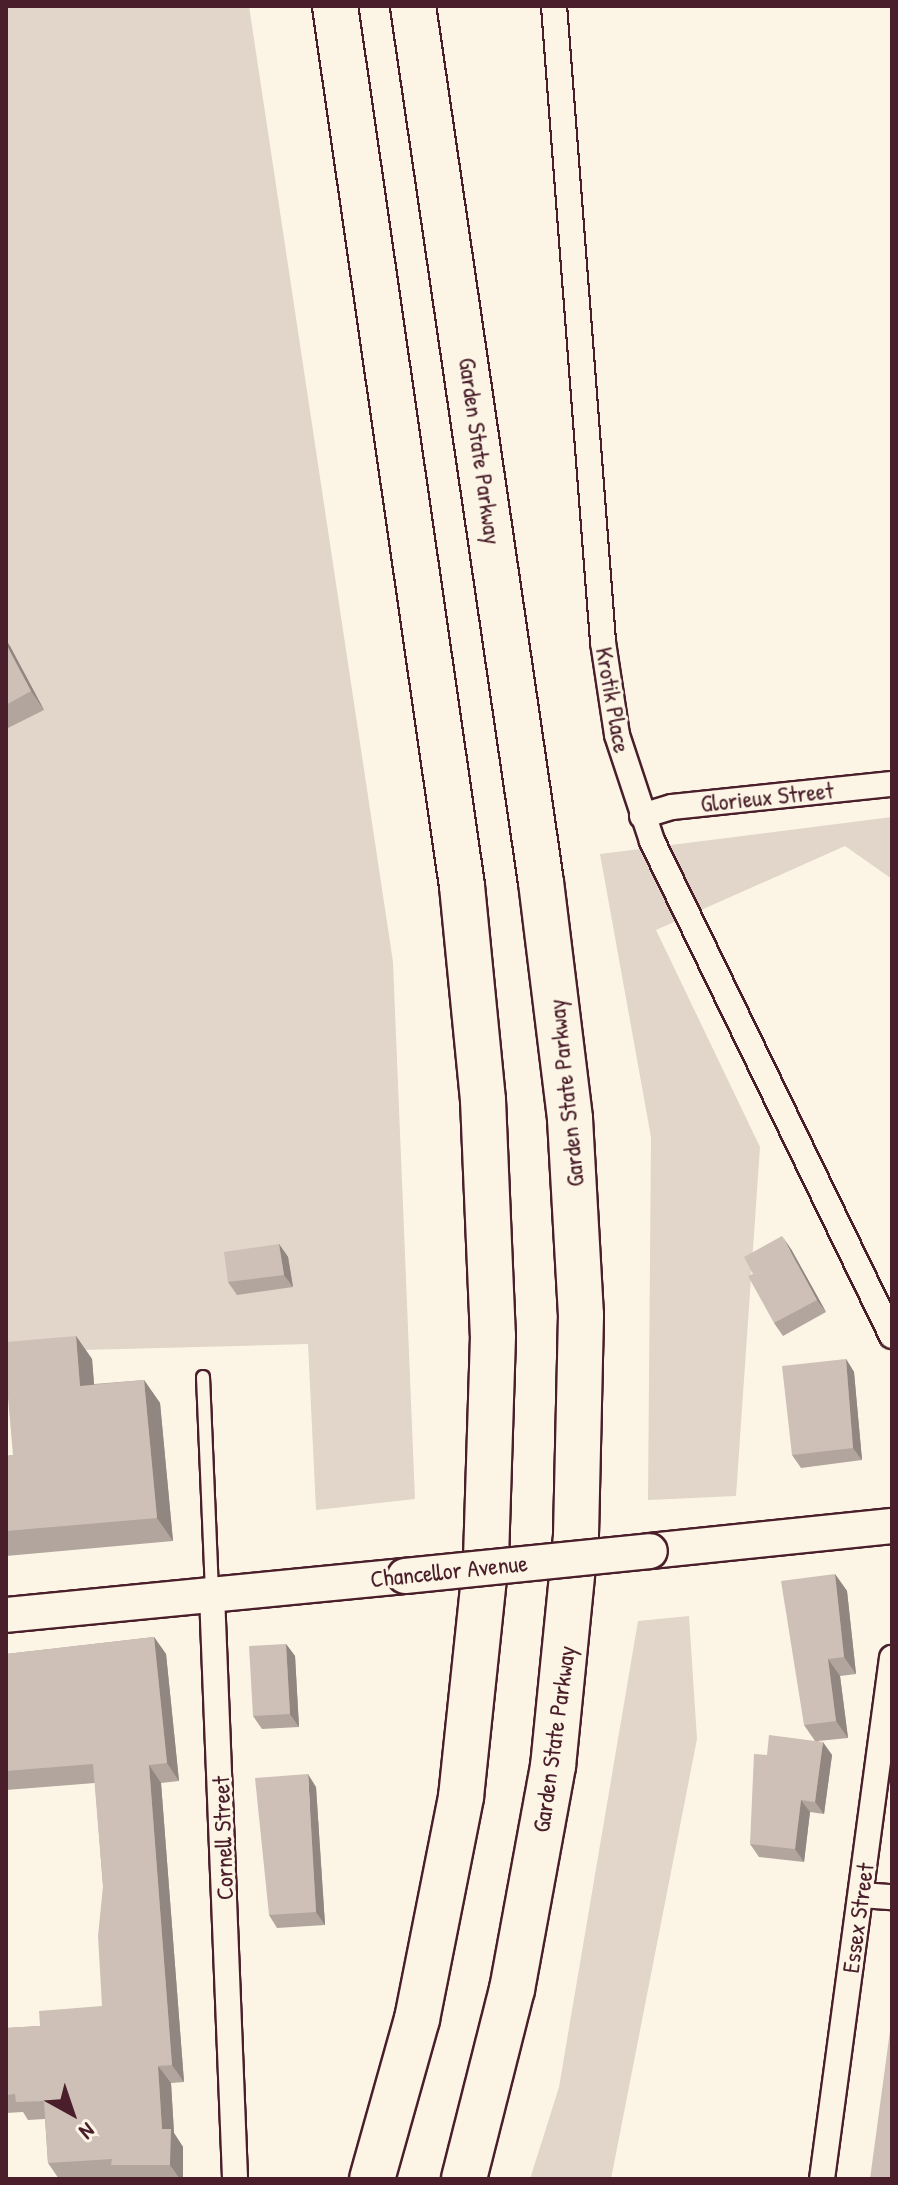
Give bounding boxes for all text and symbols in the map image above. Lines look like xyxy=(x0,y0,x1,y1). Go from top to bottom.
street label: Garden State Parkway xyxy=(453,356,507,546)
street label: Krotik Place xyxy=(590,645,636,755)
street label: Glorieux Street xyxy=(699,776,835,818)
street label: Garden State Parkway xyxy=(542,998,590,1188)
street label: Chancellor Avenue xyxy=(369,1548,529,1594)
street label: Garden State Parkway xyxy=(527,1644,581,1834)
street label: Cornell Street xyxy=(206,1775,240,1901)
street label: Essex Street xyxy=(836,1861,880,1975)
north arrow xyxy=(32,2073,112,2153)
text: N xyxy=(73,2116,102,2147)

